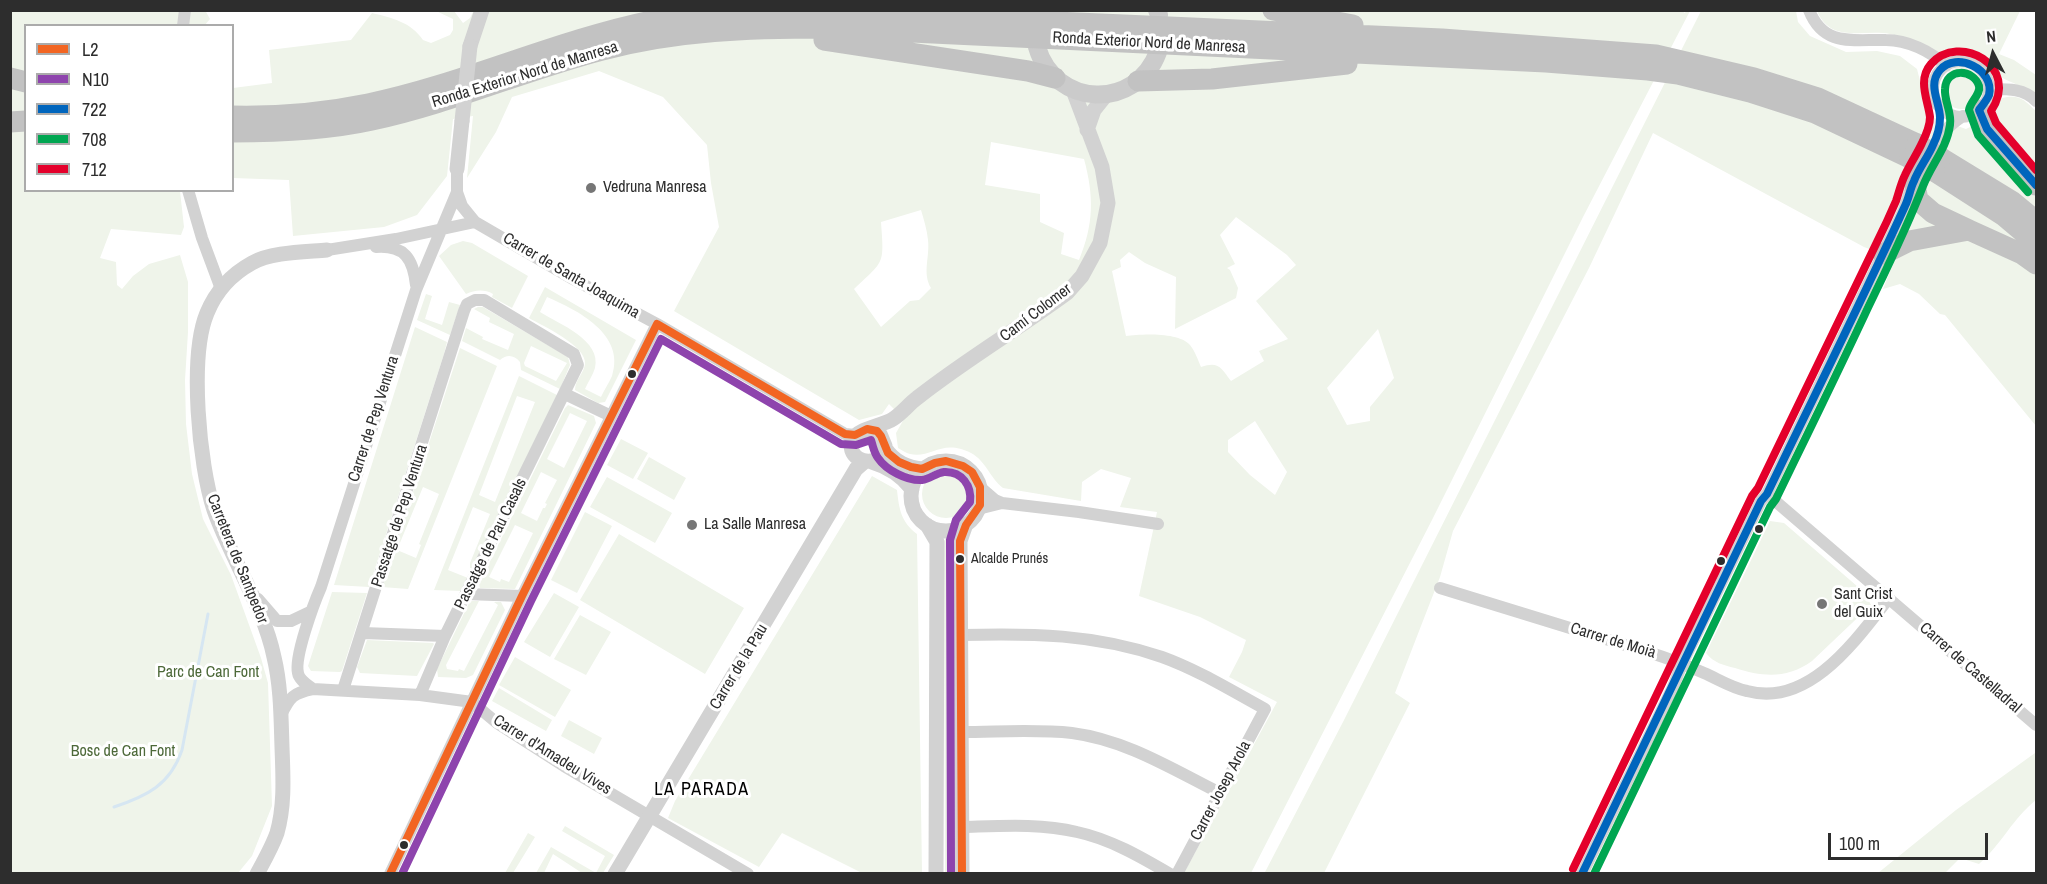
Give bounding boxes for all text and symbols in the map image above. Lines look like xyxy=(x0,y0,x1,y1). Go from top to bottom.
legend xyxy=(24,24,234,192)
north arrow xyxy=(1963,24,2023,84)
text: N xyxy=(1985,25,1997,48)
street label: Ronda Exterior Nord de Manresa xyxy=(1052,28,1246,58)
text: L2 xyxy=(82,37,98,62)
street label: Ronda Exterior Nord de Manresa xyxy=(430,38,620,112)
text: N10 xyxy=(82,67,109,92)
text: 722 xyxy=(82,97,107,122)
text: 708 xyxy=(82,127,107,152)
text: 712 xyxy=(82,157,107,182)
place label: Vedruna Manresa xyxy=(603,178,707,198)
marker: Vedruna Manresa xyxy=(584,181,598,195)
street label: Carrer de Santa Joaquima xyxy=(499,229,643,323)
street label: Camí Colomer xyxy=(996,280,1076,346)
street label: Carrer de Pep Ventura xyxy=(345,354,403,484)
unlabelled marker xyxy=(626,368,638,380)
street label: Passatge de Pep Ventura xyxy=(368,442,432,590)
street label: Passatge de Pau Casals xyxy=(451,475,531,613)
street label: Carretera de Santpedor xyxy=(202,492,272,626)
place label: La Salle Manresa xyxy=(704,515,806,535)
marker: La Salle Manresa xyxy=(685,518,699,532)
unlabelled marker xyxy=(1753,523,1765,535)
place label: Alcalde Prunés xyxy=(971,551,1048,567)
marker: Alcalde Prunés xyxy=(954,553,966,565)
unlabelled marker xyxy=(1715,555,1727,567)
place label: Sant Crist del Guix xyxy=(1834,585,1892,623)
marker: Sant Crist del Guix xyxy=(1815,597,1829,611)
street label: Carrer de Moià xyxy=(1568,619,1658,663)
street label: Carrer de Castelladral xyxy=(1915,619,2025,717)
street label: Carrer de la Pau xyxy=(706,621,772,713)
park label: Parc de Can Font xyxy=(157,663,259,683)
street label: Carrer d'Amadeu Vives xyxy=(489,711,615,799)
street label: Carrer Josep Arola xyxy=(1187,738,1255,844)
park label: Bosc de Can Font xyxy=(71,742,175,762)
district label: LA PARADA xyxy=(654,779,750,801)
scale bar xyxy=(1831,821,1992,859)
text: 100 m xyxy=(1839,831,1880,856)
unlabelled marker xyxy=(398,839,410,851)

